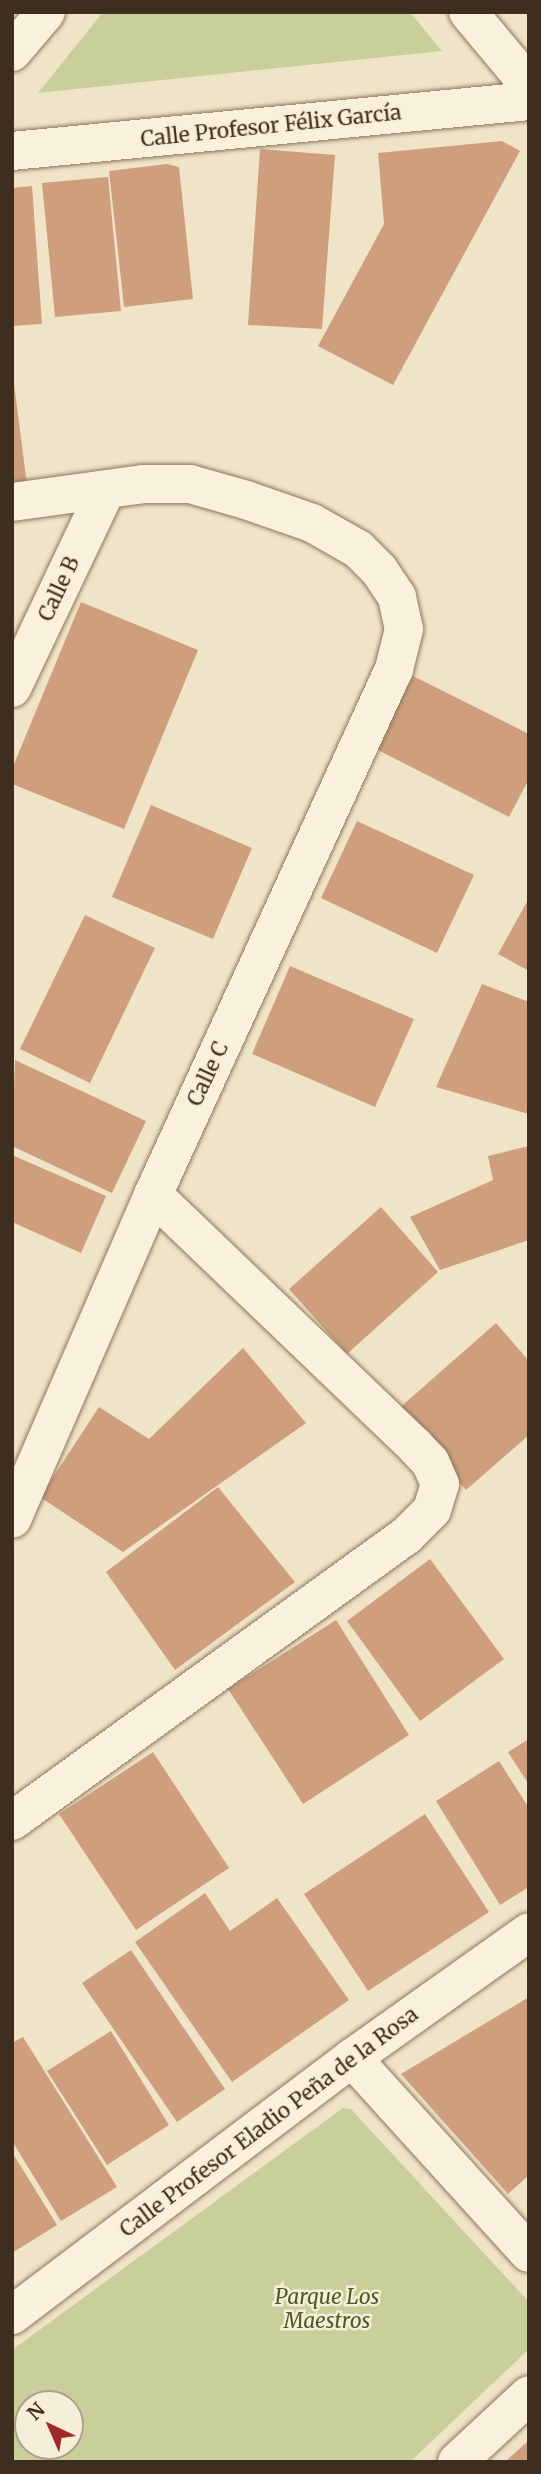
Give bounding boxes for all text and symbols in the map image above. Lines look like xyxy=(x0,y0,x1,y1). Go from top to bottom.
street label: Calle Profesor Félix García xyxy=(139,100,403,152)
street label: Calle B xyxy=(33,553,85,625)
street label: Calle C xyxy=(182,1038,234,1110)
street label: Calle Profesor Eladio Peña de la Rosa xyxy=(115,2002,423,2242)
park label: Parque Los Maestros xyxy=(275,2284,379,2334)
north arrow xyxy=(14,2390,84,2460)
text: N xyxy=(22,2397,50,2425)

